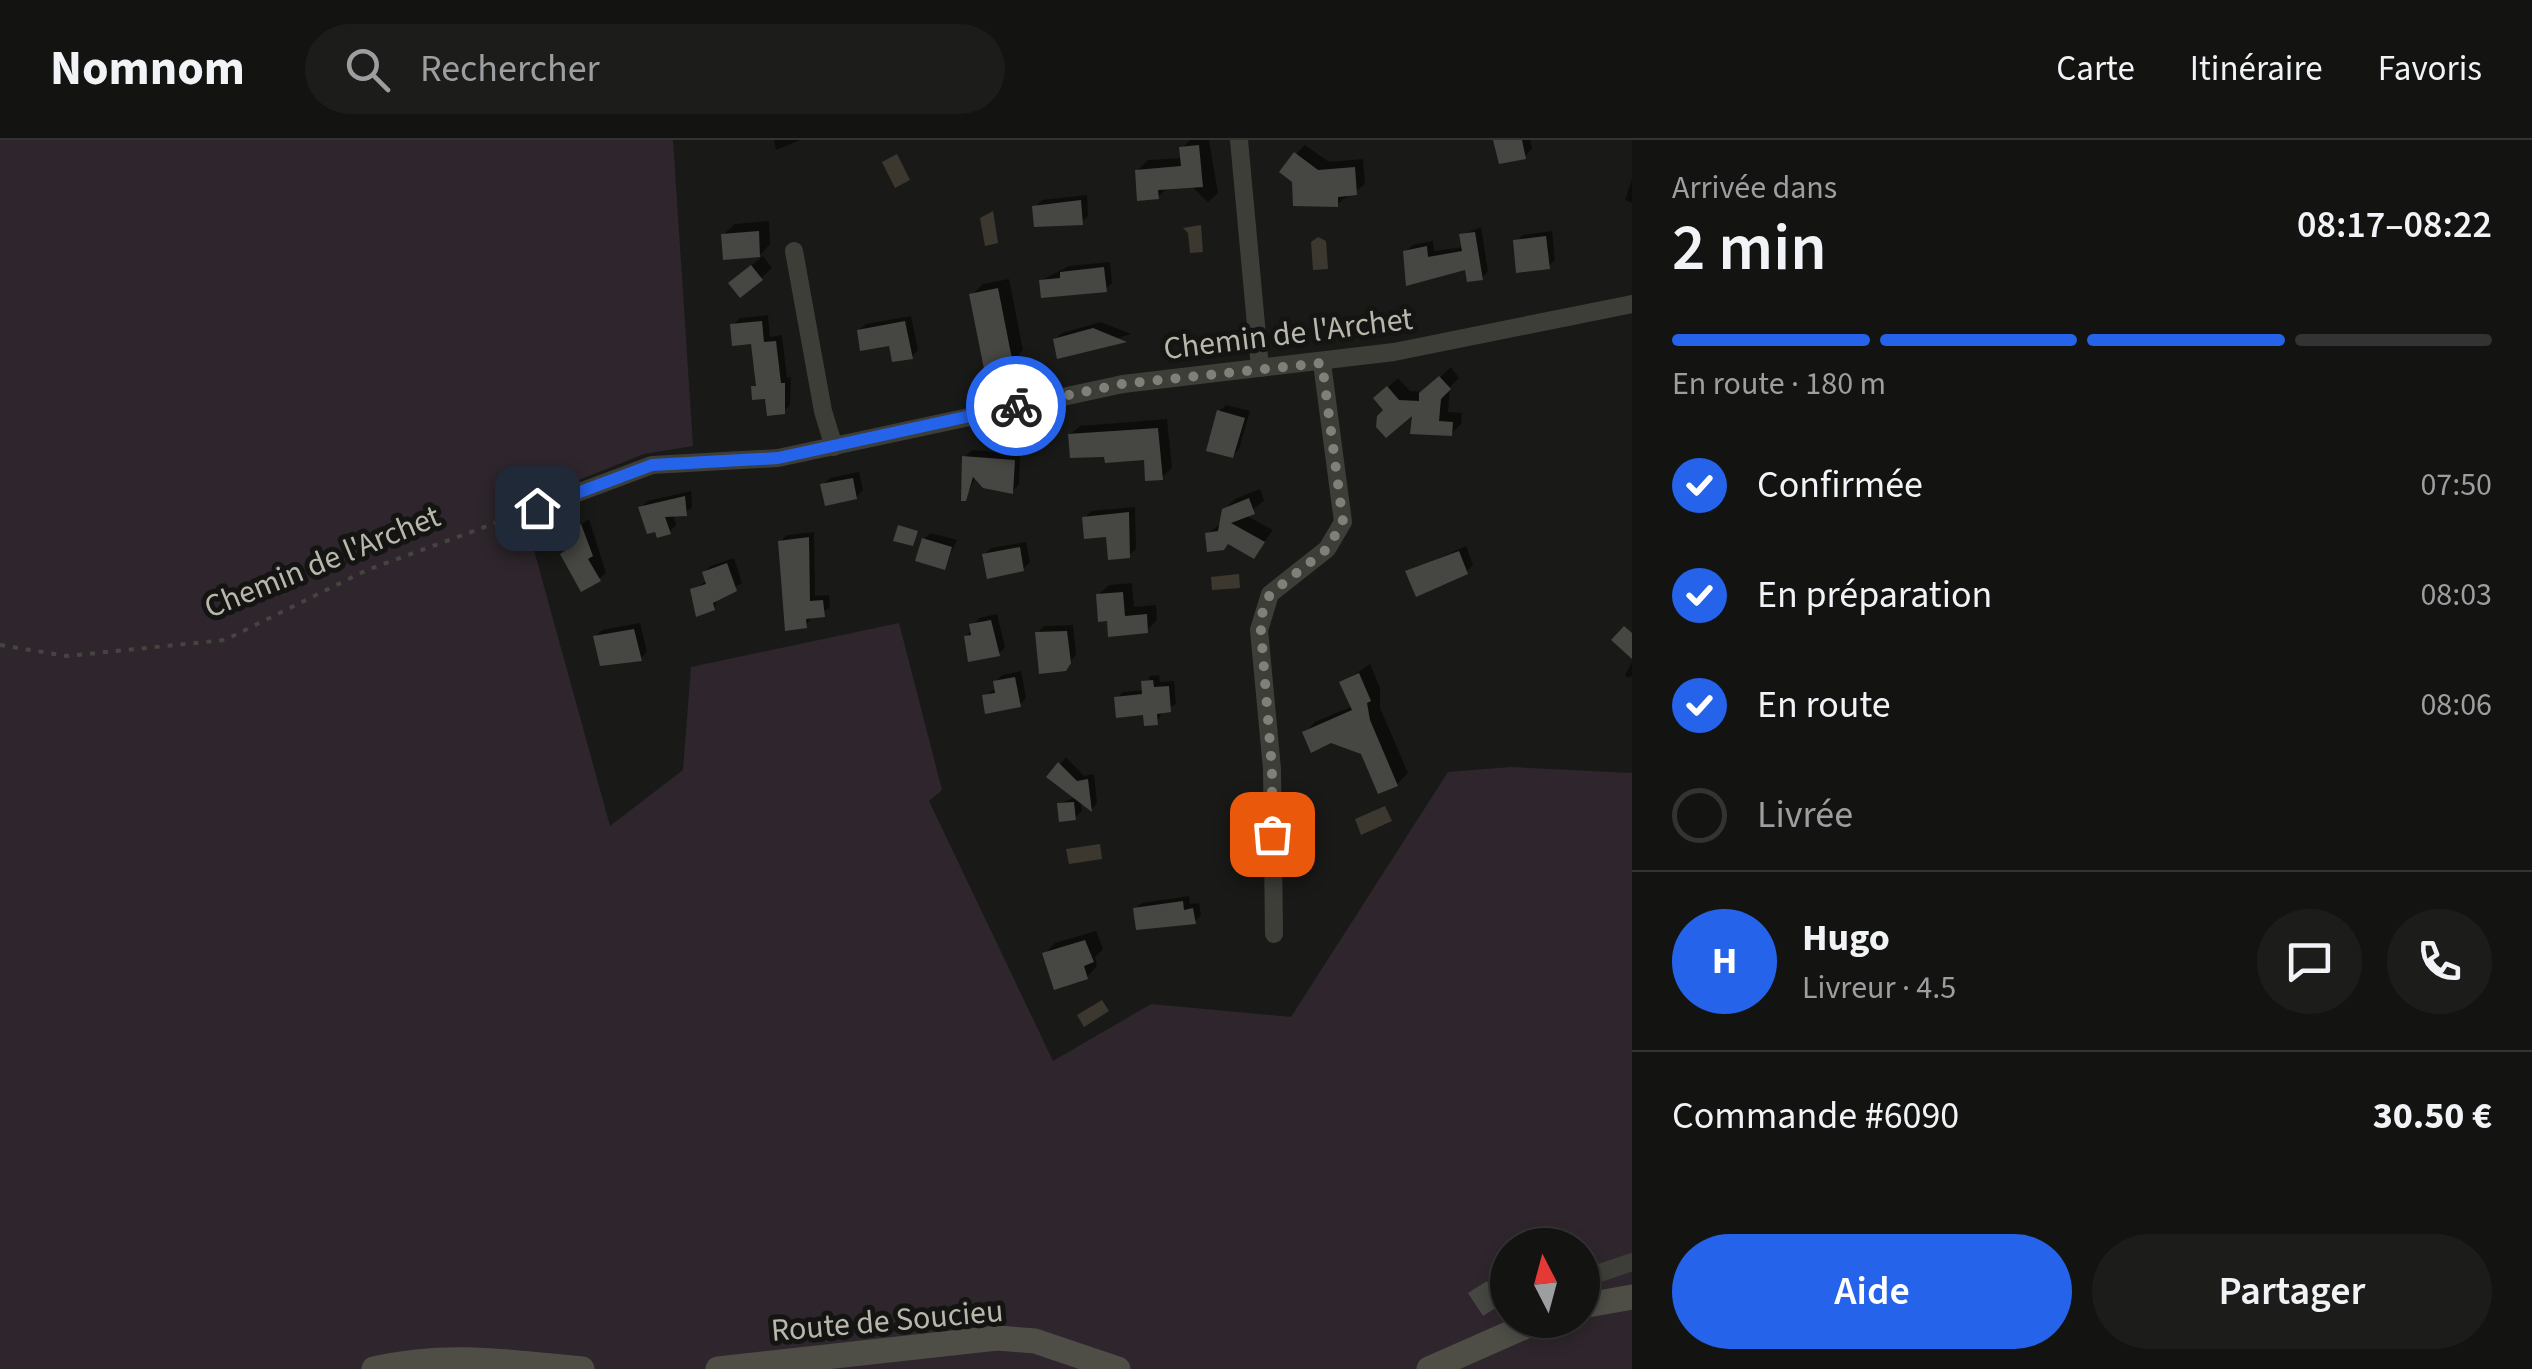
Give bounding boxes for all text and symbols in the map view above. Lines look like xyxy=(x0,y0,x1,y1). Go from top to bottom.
search box xyxy=(305,24,1005,114)
text: Nomnom xyxy=(50,35,245,103)
icon: search xyxy=(340,42,395,97)
text: Rechercher xyxy=(420,42,600,96)
text: Carte xyxy=(2056,44,2135,94)
text: Itinéraire xyxy=(2190,44,2323,94)
text: Favoris xyxy=(2378,44,2482,94)
text: Arrivée dans xyxy=(1672,165,1837,211)
text: 08:17–08:22 xyxy=(2297,198,2492,252)
text: 2 min xyxy=(1672,202,1827,295)
street label: Chemin de l'Archet xyxy=(1161,296,1416,372)
courier xyxy=(966,356,1066,456)
text: En route · 180 m xyxy=(1672,361,1886,407)
icon: bike xyxy=(989,379,1044,434)
icon: check xyxy=(1672,458,1727,513)
text: Confirmée xyxy=(1757,458,1923,512)
text: 07:50 xyxy=(2420,462,2492,508)
pin xyxy=(495,466,580,551)
icon: home xyxy=(510,481,565,536)
street label: Chemin de l'Archet xyxy=(197,494,447,630)
icon: check xyxy=(1672,568,1727,623)
text: En préparation xyxy=(1757,568,1992,622)
text: 08:03 xyxy=(2420,572,2492,618)
icon: check xyxy=(1672,678,1727,733)
text: En route xyxy=(1757,678,1891,732)
text: 08:06 xyxy=(2420,682,2492,728)
text: Livrée xyxy=(1757,788,1853,842)
pin xyxy=(1230,792,1315,877)
icon: bag xyxy=(1245,807,1300,862)
button: chat xyxy=(2257,909,2362,1014)
button: phone xyxy=(2387,909,2492,1014)
text: Hugo xyxy=(1802,911,1890,965)
text: H xyxy=(1712,934,1737,988)
text: Livreur · 4.5 xyxy=(1802,965,1956,1011)
text: Commande #6090 xyxy=(1672,1089,1959,1143)
text: 30.50 € xyxy=(2373,1089,2492,1143)
north arrow xyxy=(1490,1228,1600,1338)
map controls xyxy=(1490,1228,1600,1338)
button: Aide xyxy=(1672,1234,2072,1349)
button: Partager xyxy=(2092,1234,2492,1349)
street label: Route de Soucieu xyxy=(769,1288,1005,1354)

